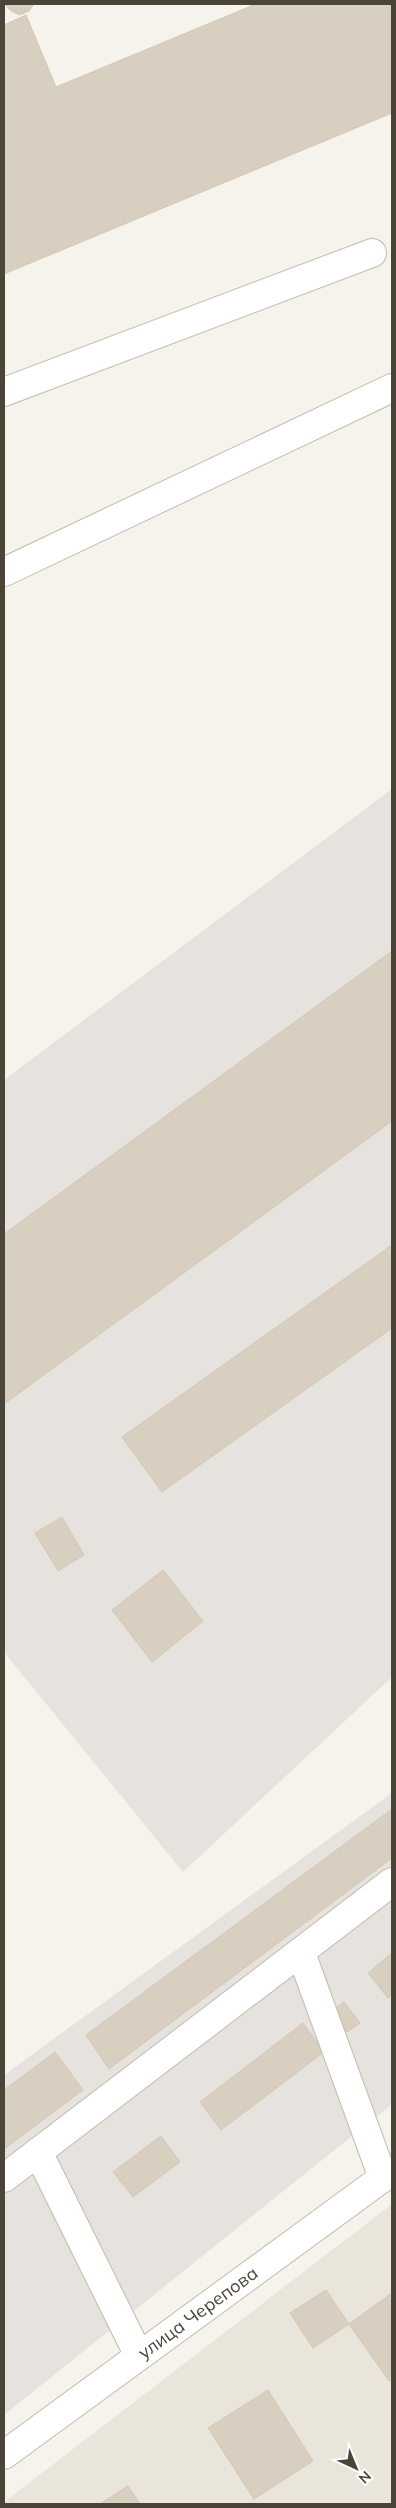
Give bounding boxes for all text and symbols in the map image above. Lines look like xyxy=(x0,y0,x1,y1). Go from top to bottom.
street label: улица Черепова xyxy=(133,2261,262,2364)
north arrow xyxy=(331,2443,381,2493)
text: N xyxy=(355,2467,375,2487)

